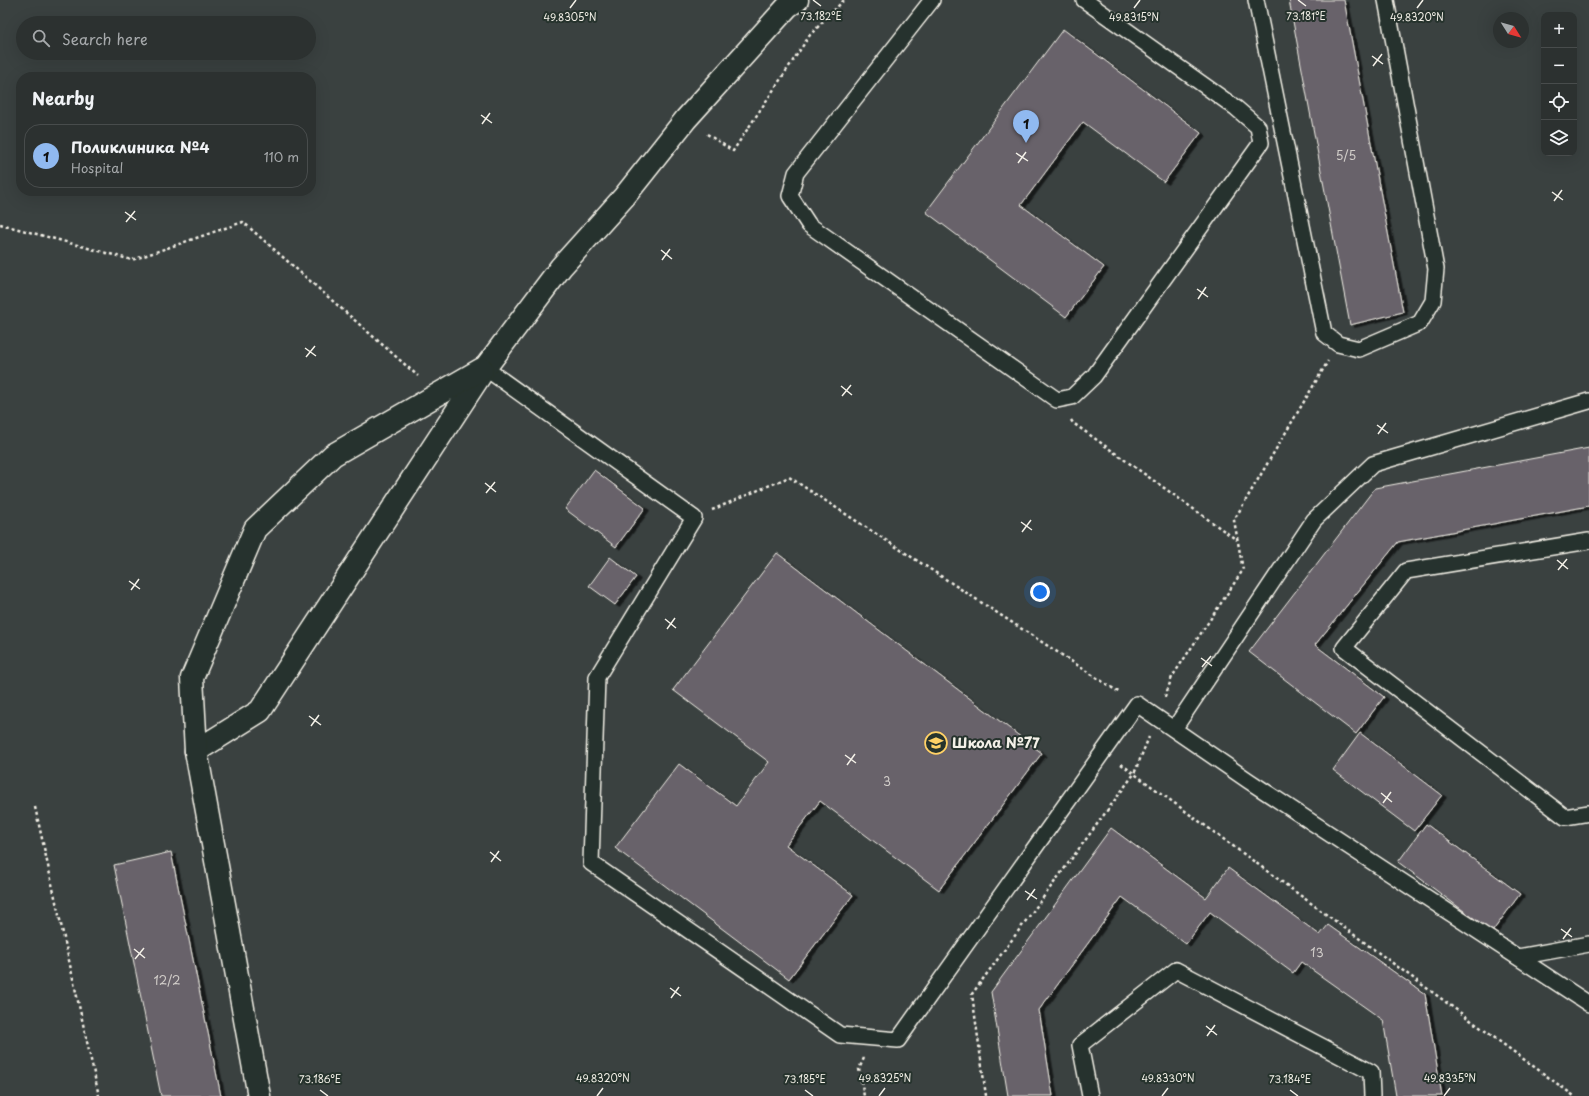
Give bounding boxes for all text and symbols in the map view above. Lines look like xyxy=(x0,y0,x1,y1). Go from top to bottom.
text: 73.182°E xyxy=(800,8,842,23)
text: 73.181°E xyxy=(1286,8,1326,23)
text: 49.8305°N xyxy=(544,9,597,24)
text: 49.8315°N xyxy=(1109,9,1159,24)
text: 49.8320°N xyxy=(1390,9,1444,24)
north arrow xyxy=(1493,12,1529,48)
map controls xyxy=(1541,12,1577,156)
button: + xyxy=(1541,12,1577,48)
search box xyxy=(16,16,316,60)
icon: search xyxy=(30,27,52,49)
text: Search here xyxy=(62,27,148,50)
button: − xyxy=(1541,48,1577,84)
button: locate xyxy=(1541,84,1577,120)
text: Nearby xyxy=(32,85,94,111)
pin: 1 xyxy=(1013,110,1039,143)
button: layers xyxy=(1541,120,1577,156)
text: Поликлиника №4 xyxy=(71,135,210,158)
house number: 5/5 xyxy=(1336,146,1356,164)
text: 1 xyxy=(43,147,49,166)
text: 110 m xyxy=(264,147,299,166)
text: Hospital xyxy=(71,158,123,177)
your location xyxy=(1030,582,1050,602)
school or university icon: Школа №77 xyxy=(923,730,949,756)
place label: Школа №77 xyxy=(952,732,1040,753)
house number: 3 xyxy=(883,772,891,790)
house number: 13 xyxy=(1310,943,1324,961)
house number: 12/2 xyxy=(153,971,181,989)
text: 49.8320°N xyxy=(576,1070,630,1085)
text: 49.8325°N xyxy=(859,1070,912,1085)
text: 49.8330°N xyxy=(1141,1070,1195,1085)
text: 49.8335°N xyxy=(1424,1070,1476,1085)
text: 73.186°E xyxy=(299,1071,341,1086)
text: 73.185°E xyxy=(784,1071,826,1086)
text: 73.184°E xyxy=(1269,1071,1311,1086)

